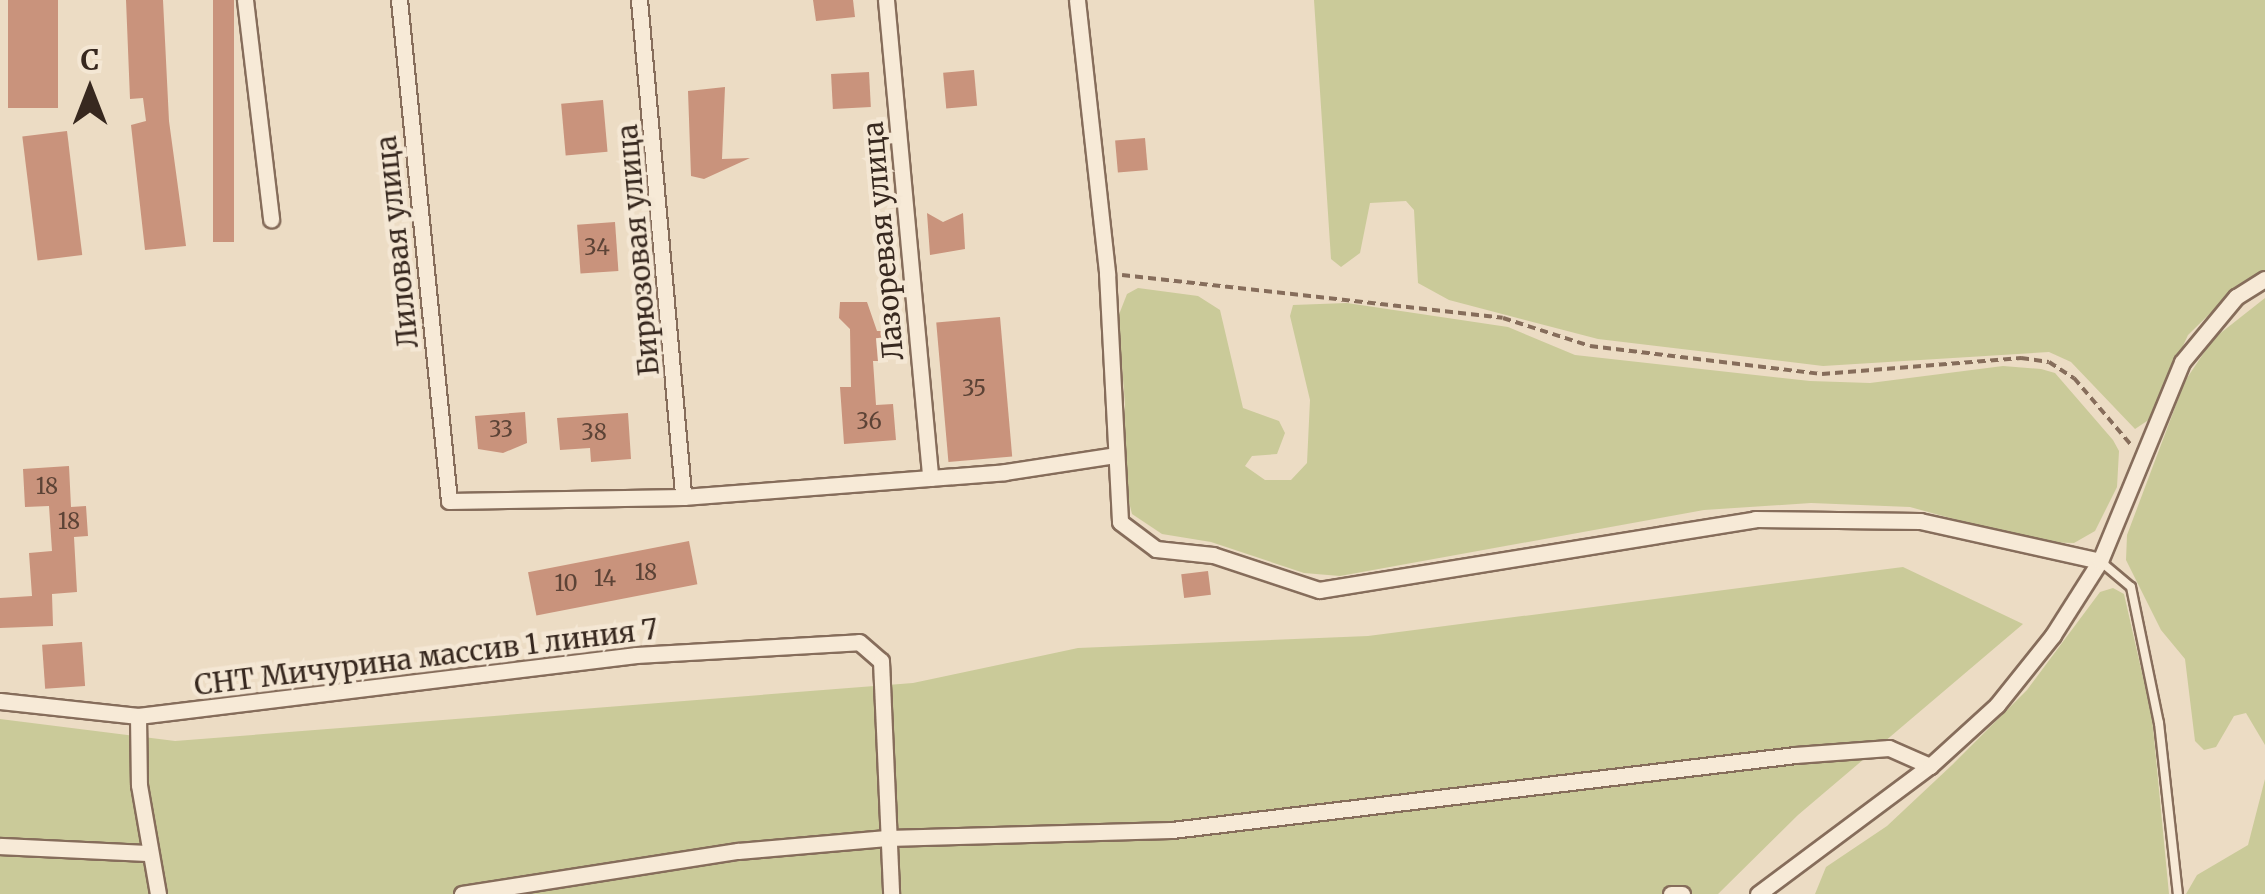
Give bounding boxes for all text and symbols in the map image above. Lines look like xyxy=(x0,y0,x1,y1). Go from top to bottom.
north arrow xyxy=(40,40,140,140)
text: С xyxy=(81,42,99,78)
street label: Лазоревая улица xyxy=(856,120,910,362)
street label: Бирюзовая улица xyxy=(610,123,666,377)
street label: Лиловая улица xyxy=(369,134,425,350)
house number: 34 xyxy=(584,235,610,261)
house number: 35 xyxy=(962,376,986,402)
house number: 36 xyxy=(856,409,882,435)
house number: 33 xyxy=(489,417,513,443)
house number: 38 xyxy=(581,420,607,446)
house number: 18 xyxy=(36,474,58,500)
house number: 18 xyxy=(58,509,80,535)
house number: 18 xyxy=(635,560,657,586)
house number: 14 xyxy=(594,566,616,592)
house number: 10 xyxy=(554,571,578,597)
street label: СНТ Мичурина массив 1 линия 7 xyxy=(192,612,660,702)

